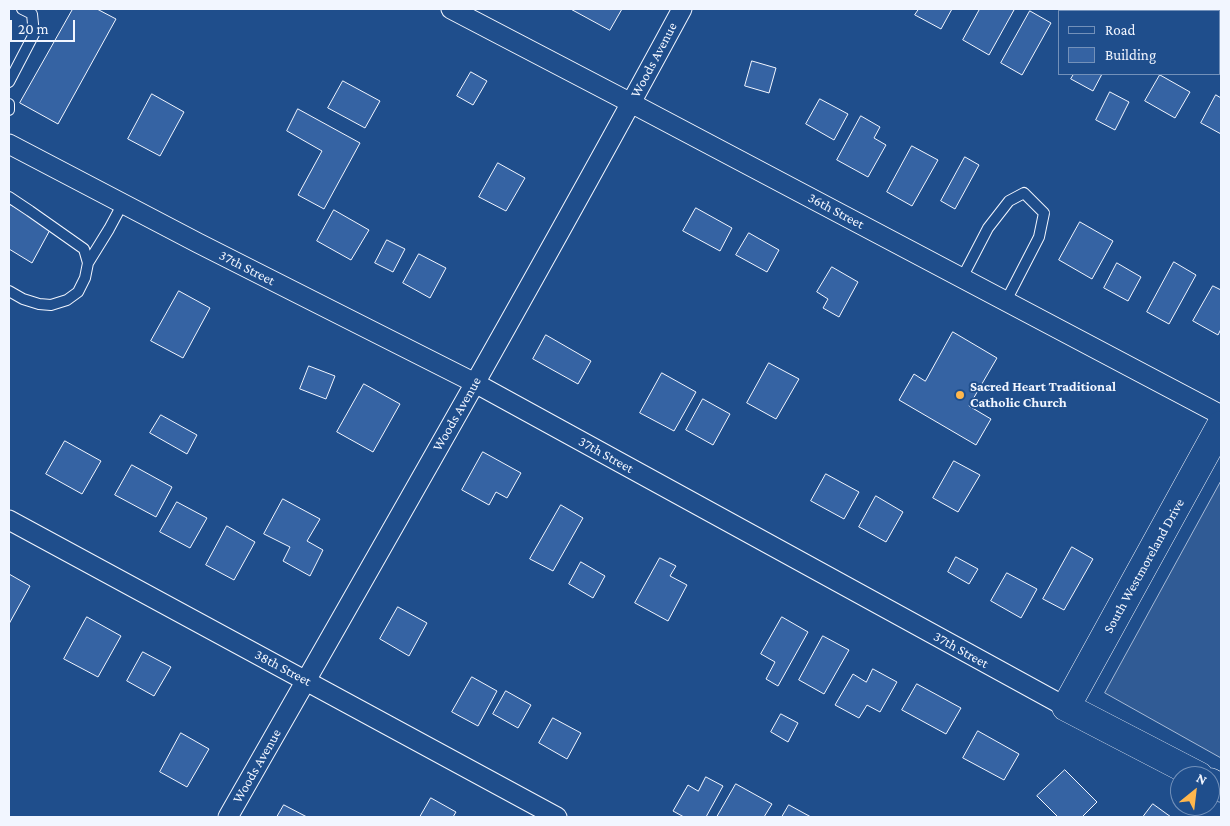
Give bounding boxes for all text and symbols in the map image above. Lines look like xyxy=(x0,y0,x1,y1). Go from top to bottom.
scale bar xyxy=(12,10,78,42)
legend xyxy=(1058,10,1220,75)
street label: Woods Avenue xyxy=(627,19,681,101)
text: 20 m xyxy=(18,21,49,37)
text: Road xyxy=(1105,22,1135,38)
text: Building xyxy=(1105,47,1156,63)
street label: 36th Street xyxy=(805,189,867,233)
street label: 37th Street xyxy=(216,247,278,289)
street label: Woods Avenue xyxy=(429,374,485,454)
place label: Sacred Heart Traditional Catholic Church xyxy=(970,379,1116,412)
marker: Sacred Heart Traditional Catholic Church xyxy=(954,389,966,401)
street label: 37th Street xyxy=(575,433,637,477)
street label: South Westmoreland Drive xyxy=(1100,496,1188,636)
street label: 37th Street xyxy=(930,628,992,672)
street label: 38th Street xyxy=(252,646,314,690)
street label: Woods Avenue xyxy=(229,726,285,806)
north arrow xyxy=(1170,766,1220,816)
text: N xyxy=(1194,769,1210,788)

